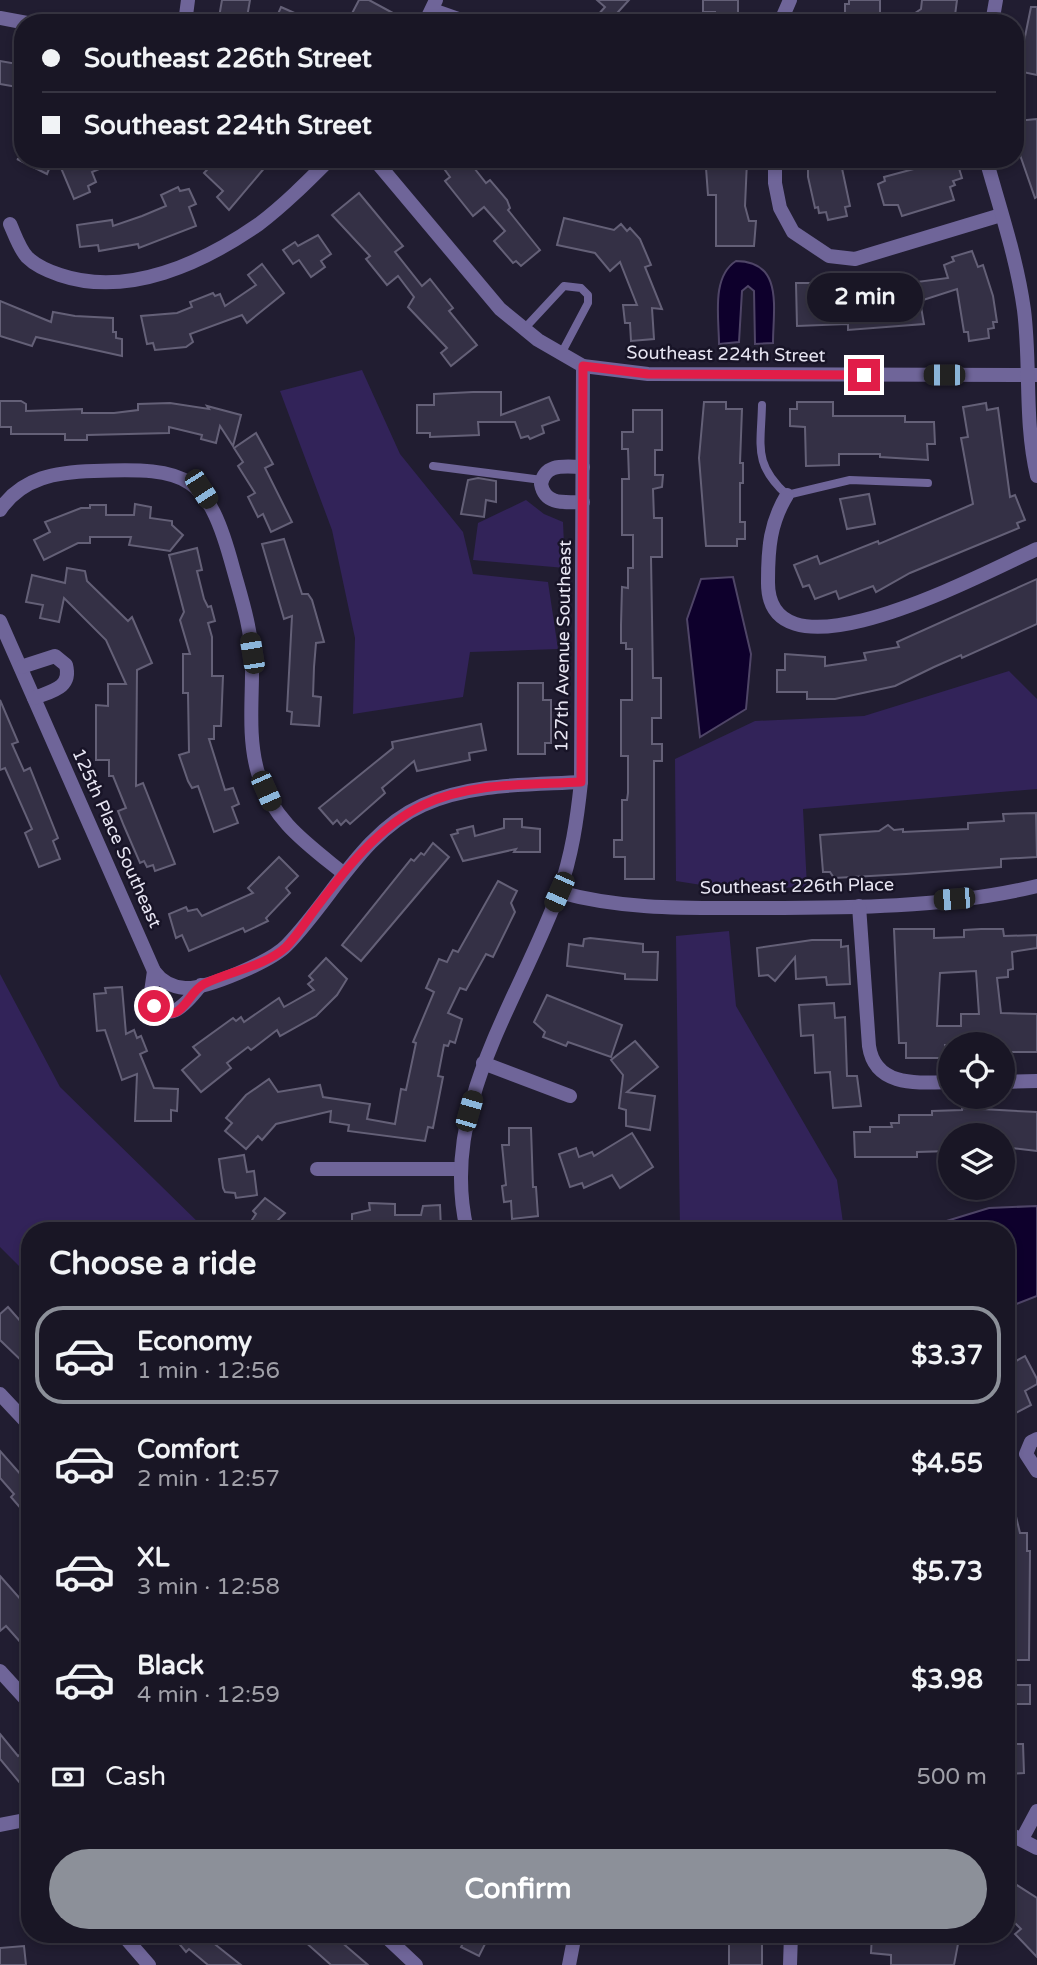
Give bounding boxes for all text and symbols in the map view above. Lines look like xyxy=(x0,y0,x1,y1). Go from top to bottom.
text: Southeast 226th Street xyxy=(84,43,372,74)
text: Southeast 224th Street xyxy=(84,110,372,141)
callout: 2 min xyxy=(806,274,922,322)
text: 2 min xyxy=(834,283,896,311)
street label: Southeast 224th Street xyxy=(626,341,826,367)
route end xyxy=(848,359,880,391)
car xyxy=(924,365,966,386)
car xyxy=(181,466,222,512)
street label: 127th Avenue Southeast xyxy=(550,540,576,752)
car xyxy=(239,631,266,675)
street label: 125th Place Southeast xyxy=(67,745,167,931)
car xyxy=(248,768,285,814)
car xyxy=(541,869,578,915)
street label: Southeast 226th Place xyxy=(700,873,894,899)
car xyxy=(933,887,976,911)
route start xyxy=(138,990,170,1022)
map controls xyxy=(938,1032,1015,1200)
button: locate xyxy=(938,1032,1015,1109)
car xyxy=(454,1088,485,1134)
button: layers xyxy=(938,1123,1015,1200)
text: Choose a ride xyxy=(49,1245,256,1283)
icon: car xyxy=(53,1324,116,1387)
text: Economy xyxy=(137,1326,252,1357)
text: $3.37 xyxy=(911,1340,983,1371)
text: 1 min · 12:56 xyxy=(137,1357,280,1385)
icon: car xyxy=(53,1432,116,1495)
text: Comfort xyxy=(137,1434,239,1465)
text: $4.55 xyxy=(911,1448,983,1479)
text: 2 min · 12:57 xyxy=(137,1465,280,1493)
icon: car xyxy=(53,1540,116,1603)
text: XL xyxy=(137,1542,169,1573)
text: $5.73 xyxy=(912,1556,983,1587)
text: 3 min · 12:58 xyxy=(137,1573,280,1601)
icon: car xyxy=(53,1648,116,1711)
text: Black xyxy=(137,1650,204,1681)
text: $3.98 xyxy=(911,1664,983,1695)
text: 4 min · 12:59 xyxy=(137,1681,280,1709)
icon: cash xyxy=(49,1758,87,1796)
text: Cash xyxy=(105,1761,166,1792)
text: 500 m xyxy=(917,1763,987,1791)
button: Confirm xyxy=(49,1849,987,1929)

